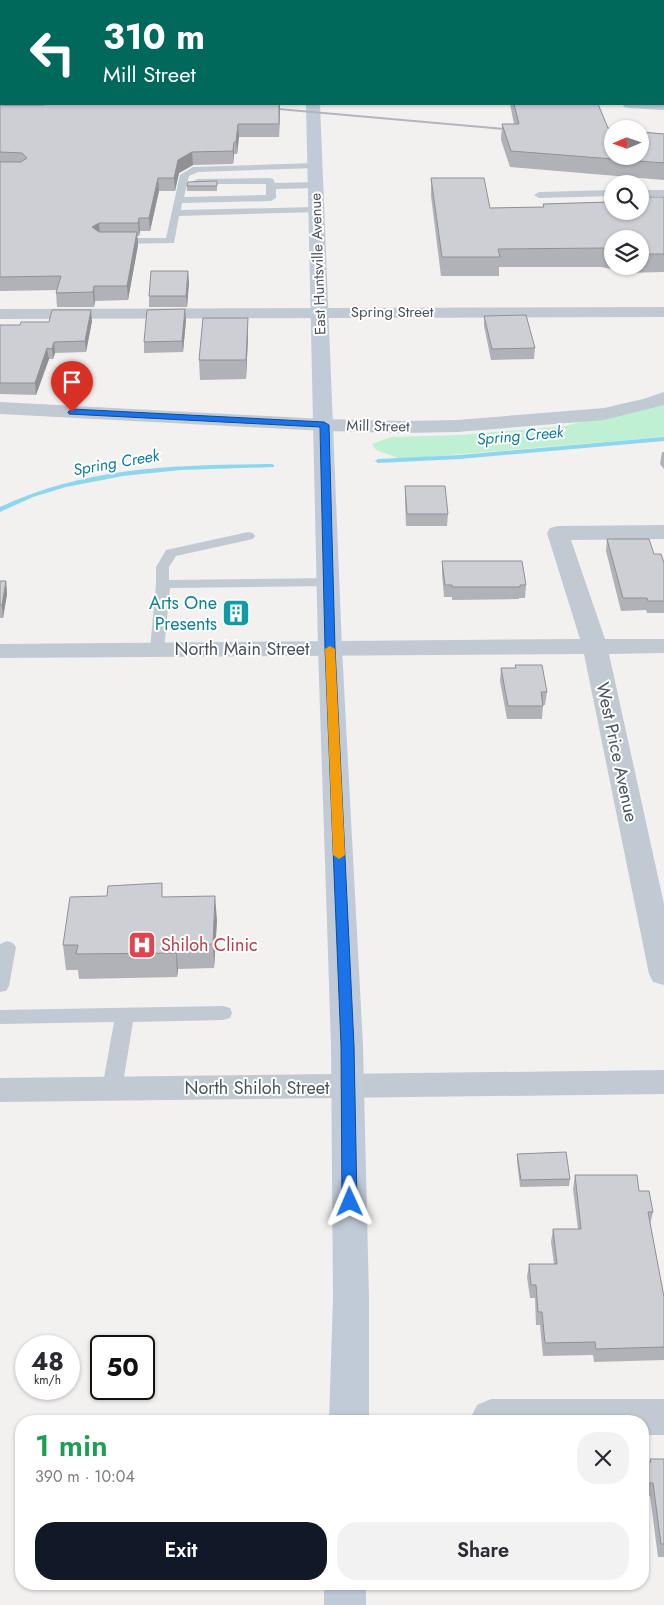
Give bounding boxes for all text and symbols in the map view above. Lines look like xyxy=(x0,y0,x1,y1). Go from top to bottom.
text: 310 m xyxy=(103,12,205,62)
icon: left xyxy=(20,20,85,85)
text: Mill Street xyxy=(103,58,196,90)
north arrow xyxy=(604,120,649,165)
map controls xyxy=(604,120,649,275)
button: search xyxy=(604,175,649,220)
street label: East Huntsville Avenue xyxy=(305,192,331,335)
button: layers xyxy=(604,230,649,275)
street label: Spring Street xyxy=(351,301,434,323)
pin xyxy=(51,361,93,412)
icon: arrive xyxy=(58,368,86,396)
street label: Mill Street xyxy=(346,414,410,438)
water label: Spring Creek xyxy=(476,420,566,451)
water label: Spring Creek xyxy=(71,443,162,481)
place label: Arts One Presents xyxy=(149,590,217,637)
building icon: Arts One Presents xyxy=(221,598,251,628)
street label: North Main Street xyxy=(175,636,310,662)
street label: West Price Avenue xyxy=(589,680,645,824)
hospital icon: Shiloh Clinic xyxy=(127,930,157,960)
place label: Shiloh Clinic xyxy=(161,932,258,958)
street label: North Shiloh Street xyxy=(185,1075,330,1101)
position arrow xyxy=(323,1175,375,1227)
speed limit sign: 50 xyxy=(90,1335,155,1400)
text: 48 xyxy=(31,1343,64,1379)
text: km/h xyxy=(34,1371,61,1389)
text: 1 min xyxy=(35,1424,108,1467)
button: close xyxy=(577,1432,629,1484)
text: 390 m · 10:04 xyxy=(35,1465,135,1488)
button: Exit xyxy=(35,1522,327,1580)
button: Share xyxy=(337,1522,629,1580)

